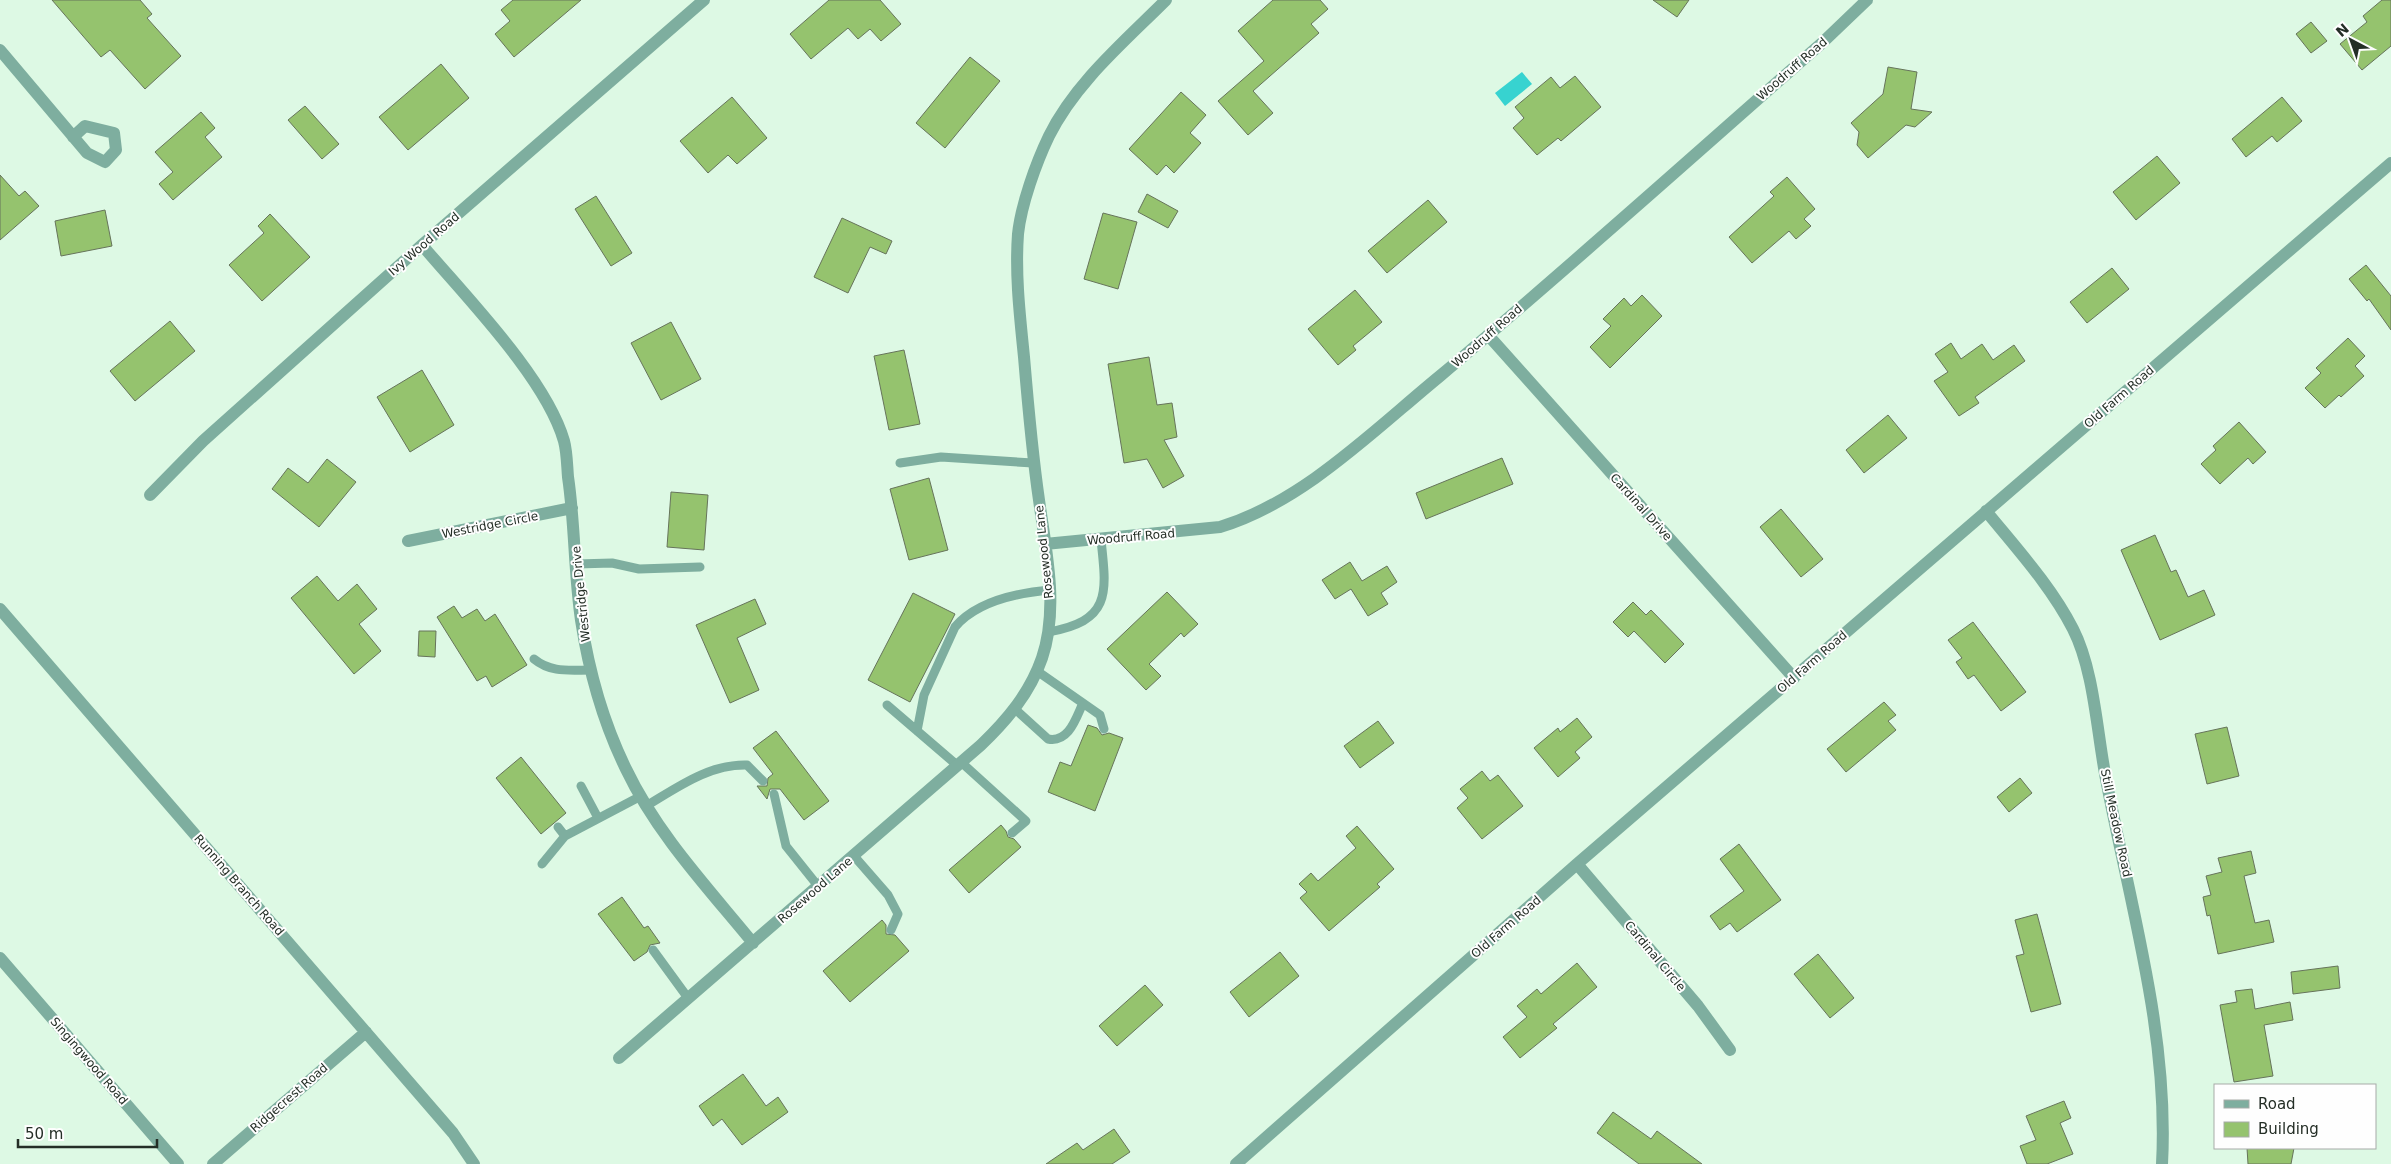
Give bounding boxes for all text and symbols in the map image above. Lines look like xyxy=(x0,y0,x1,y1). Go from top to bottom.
north arrow xyxy=(2326,15,2376,65)
text: N xyxy=(2333,20,2352,40)
street label: Woodruff Road xyxy=(1754,35,1830,103)
street label: Ivy Wood Road xyxy=(386,210,462,278)
street label: Woodruff Road xyxy=(1449,302,1525,370)
street label: Old Farm Road xyxy=(2081,363,2157,431)
street label: Cardinal Drive xyxy=(1607,471,1675,543)
street label: Rosewood Lane xyxy=(1032,505,1056,599)
street label: Westridge Circle xyxy=(441,509,539,541)
street label: Woodruff Road xyxy=(1086,526,1176,548)
street label: Westridge Drive xyxy=(569,545,593,643)
street label: Old Farm Road xyxy=(1774,628,1850,696)
street label: Still Meadow Road xyxy=(2098,768,2134,878)
street label: Running Branch Road xyxy=(191,832,287,938)
street label: Rosewood Lane xyxy=(775,854,855,926)
street label: Old Farm Road xyxy=(1468,893,1544,961)
street label: Cardinal Circle xyxy=(1622,918,1688,994)
street label: Singingwood Road xyxy=(47,1015,131,1107)
street label: Ridgecrest Road xyxy=(247,1061,331,1135)
legend xyxy=(2214,1084,2376,1149)
text: Road xyxy=(2258,1095,2296,1113)
scale bar xyxy=(18,1116,156,1148)
text: Building xyxy=(2258,1120,2319,1138)
text: 50 m xyxy=(25,1125,63,1143)

